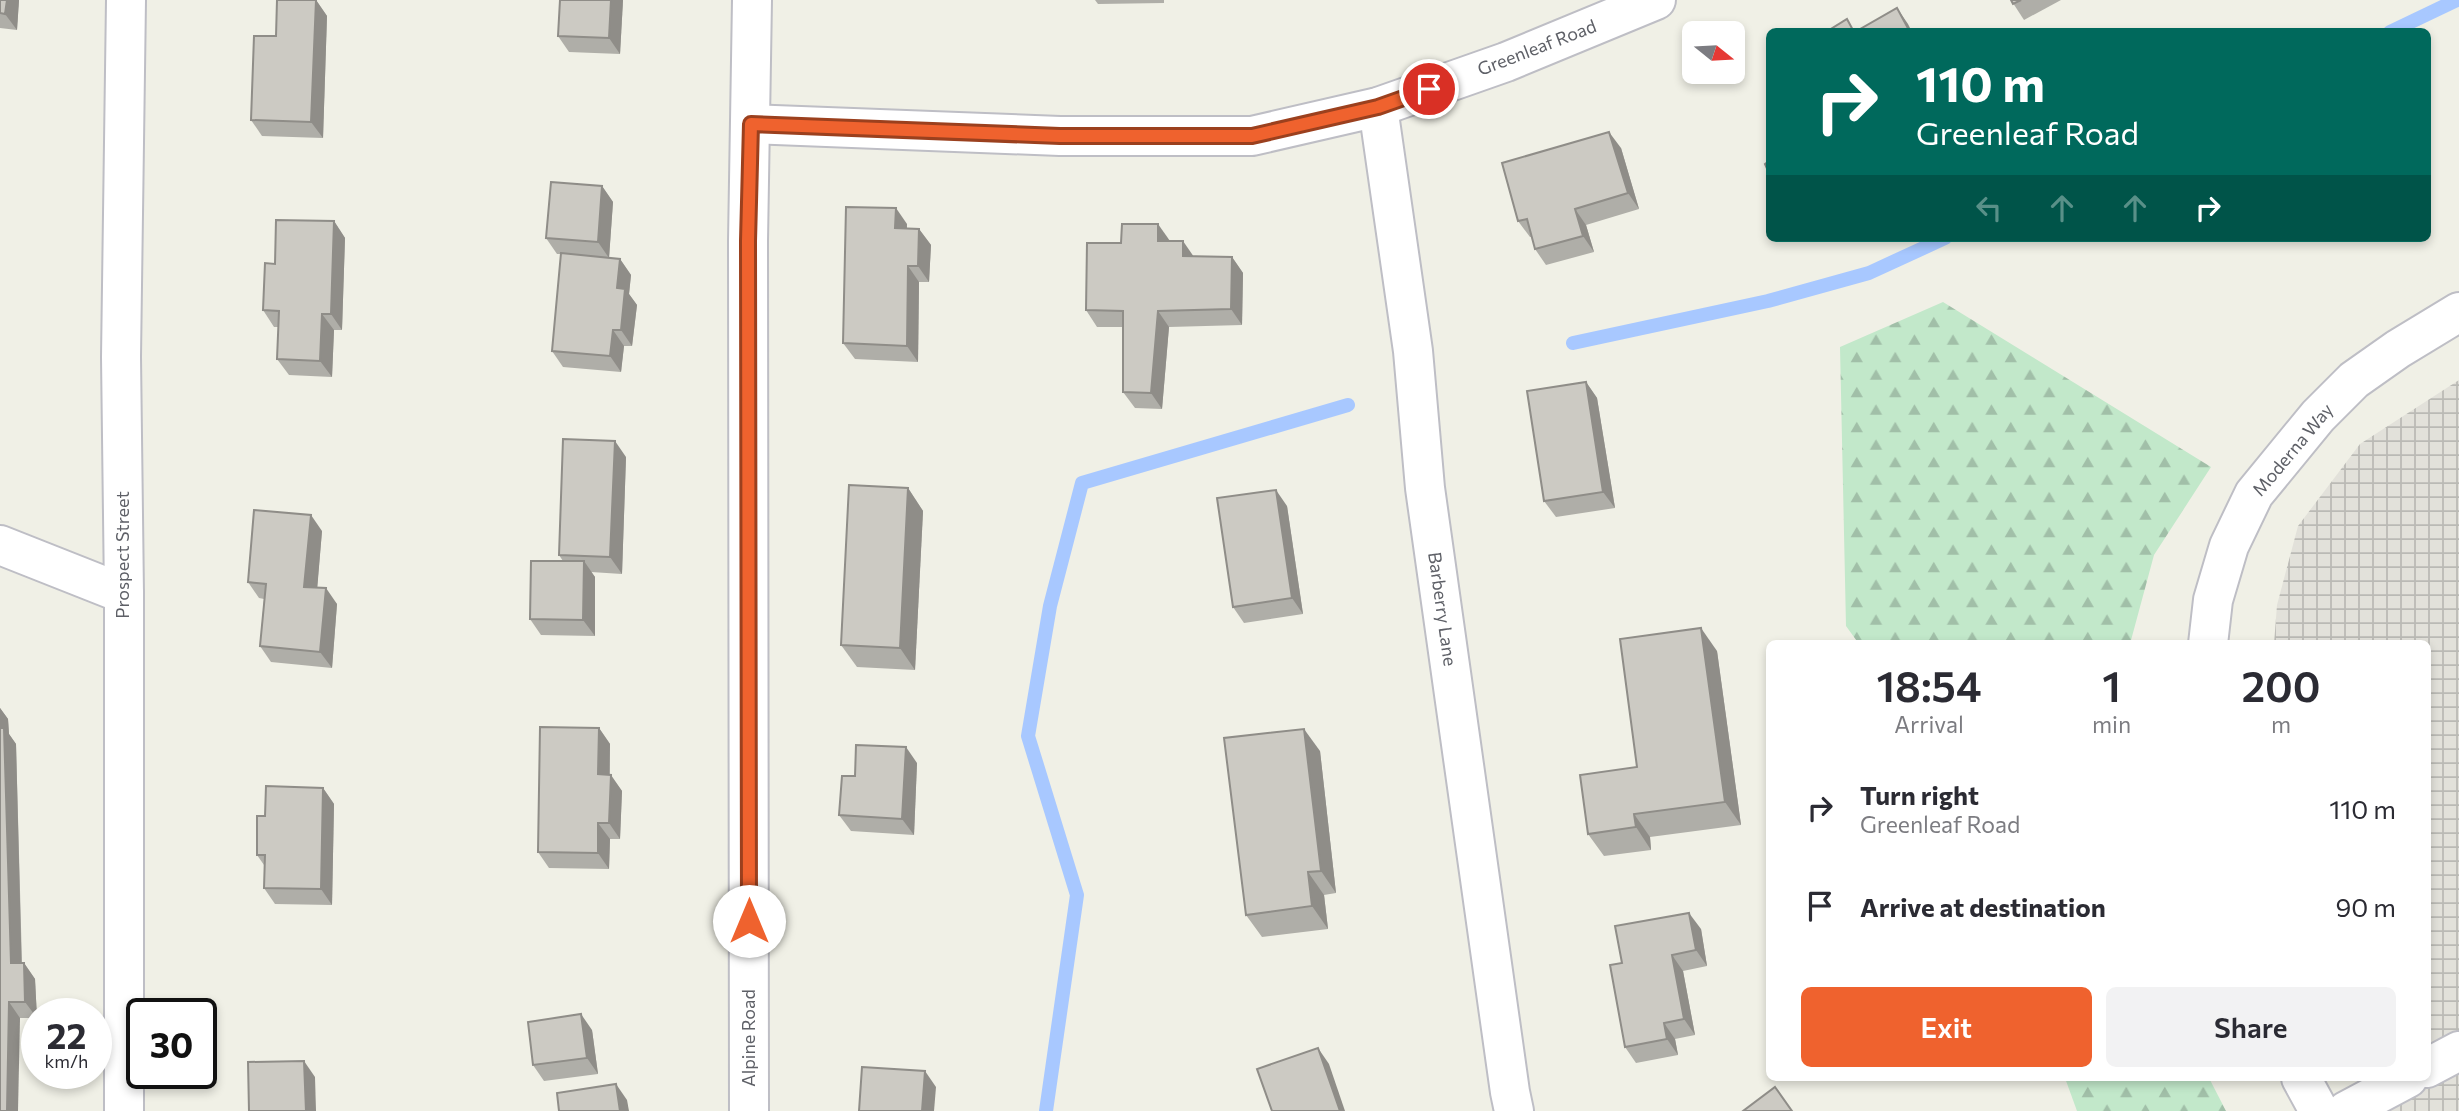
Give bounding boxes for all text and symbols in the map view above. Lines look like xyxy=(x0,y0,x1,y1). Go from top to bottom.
street label: Greenleaf Road xyxy=(1474,14,1599,80)
north arrow xyxy=(1682,21,1745,84)
map controls xyxy=(1682,21,1745,84)
text: 110 m xyxy=(1916,52,2045,112)
icon: right xyxy=(1801,56,1892,147)
pin xyxy=(1399,59,1459,119)
icon: arrive xyxy=(1410,70,1448,108)
text: Greenleaf Road xyxy=(1916,112,2139,152)
icon: left xyxy=(1970,189,2008,227)
icon: ahead xyxy=(2043,189,2081,227)
icon: ahead xyxy=(2116,189,2154,227)
icon: right xyxy=(2189,189,2227,227)
street label: Moderna Way xyxy=(2247,399,2337,500)
street label: Prospect Street xyxy=(111,491,133,619)
street label: Barberry Lane xyxy=(1424,550,1462,667)
text: 18:54 xyxy=(1876,659,1982,711)
text: 1 xyxy=(2102,659,2121,711)
text: 200 xyxy=(2242,659,2321,711)
text: Arrival xyxy=(1894,710,1964,738)
text: min xyxy=(2092,710,2131,738)
text: m xyxy=(2271,710,2291,738)
text: Turn right xyxy=(1860,779,1979,810)
icon: right xyxy=(1801,789,1839,827)
text: 110 m xyxy=(2329,793,2396,824)
text: Greenleaf Road xyxy=(1860,810,2020,838)
position arrow xyxy=(712,884,786,958)
icon: arrive xyxy=(1801,887,1839,925)
text: Arrive at destination xyxy=(1860,891,2106,922)
text: 90 m xyxy=(2336,891,2396,922)
button: Exit xyxy=(1801,987,2092,1067)
button: Share xyxy=(2106,987,2396,1067)
street label: Alpine Road xyxy=(737,989,759,1087)
speed limit sign: 30 xyxy=(126,998,217,1089)
text: 22 xyxy=(47,1013,86,1056)
text: km/h xyxy=(45,1050,88,1072)

